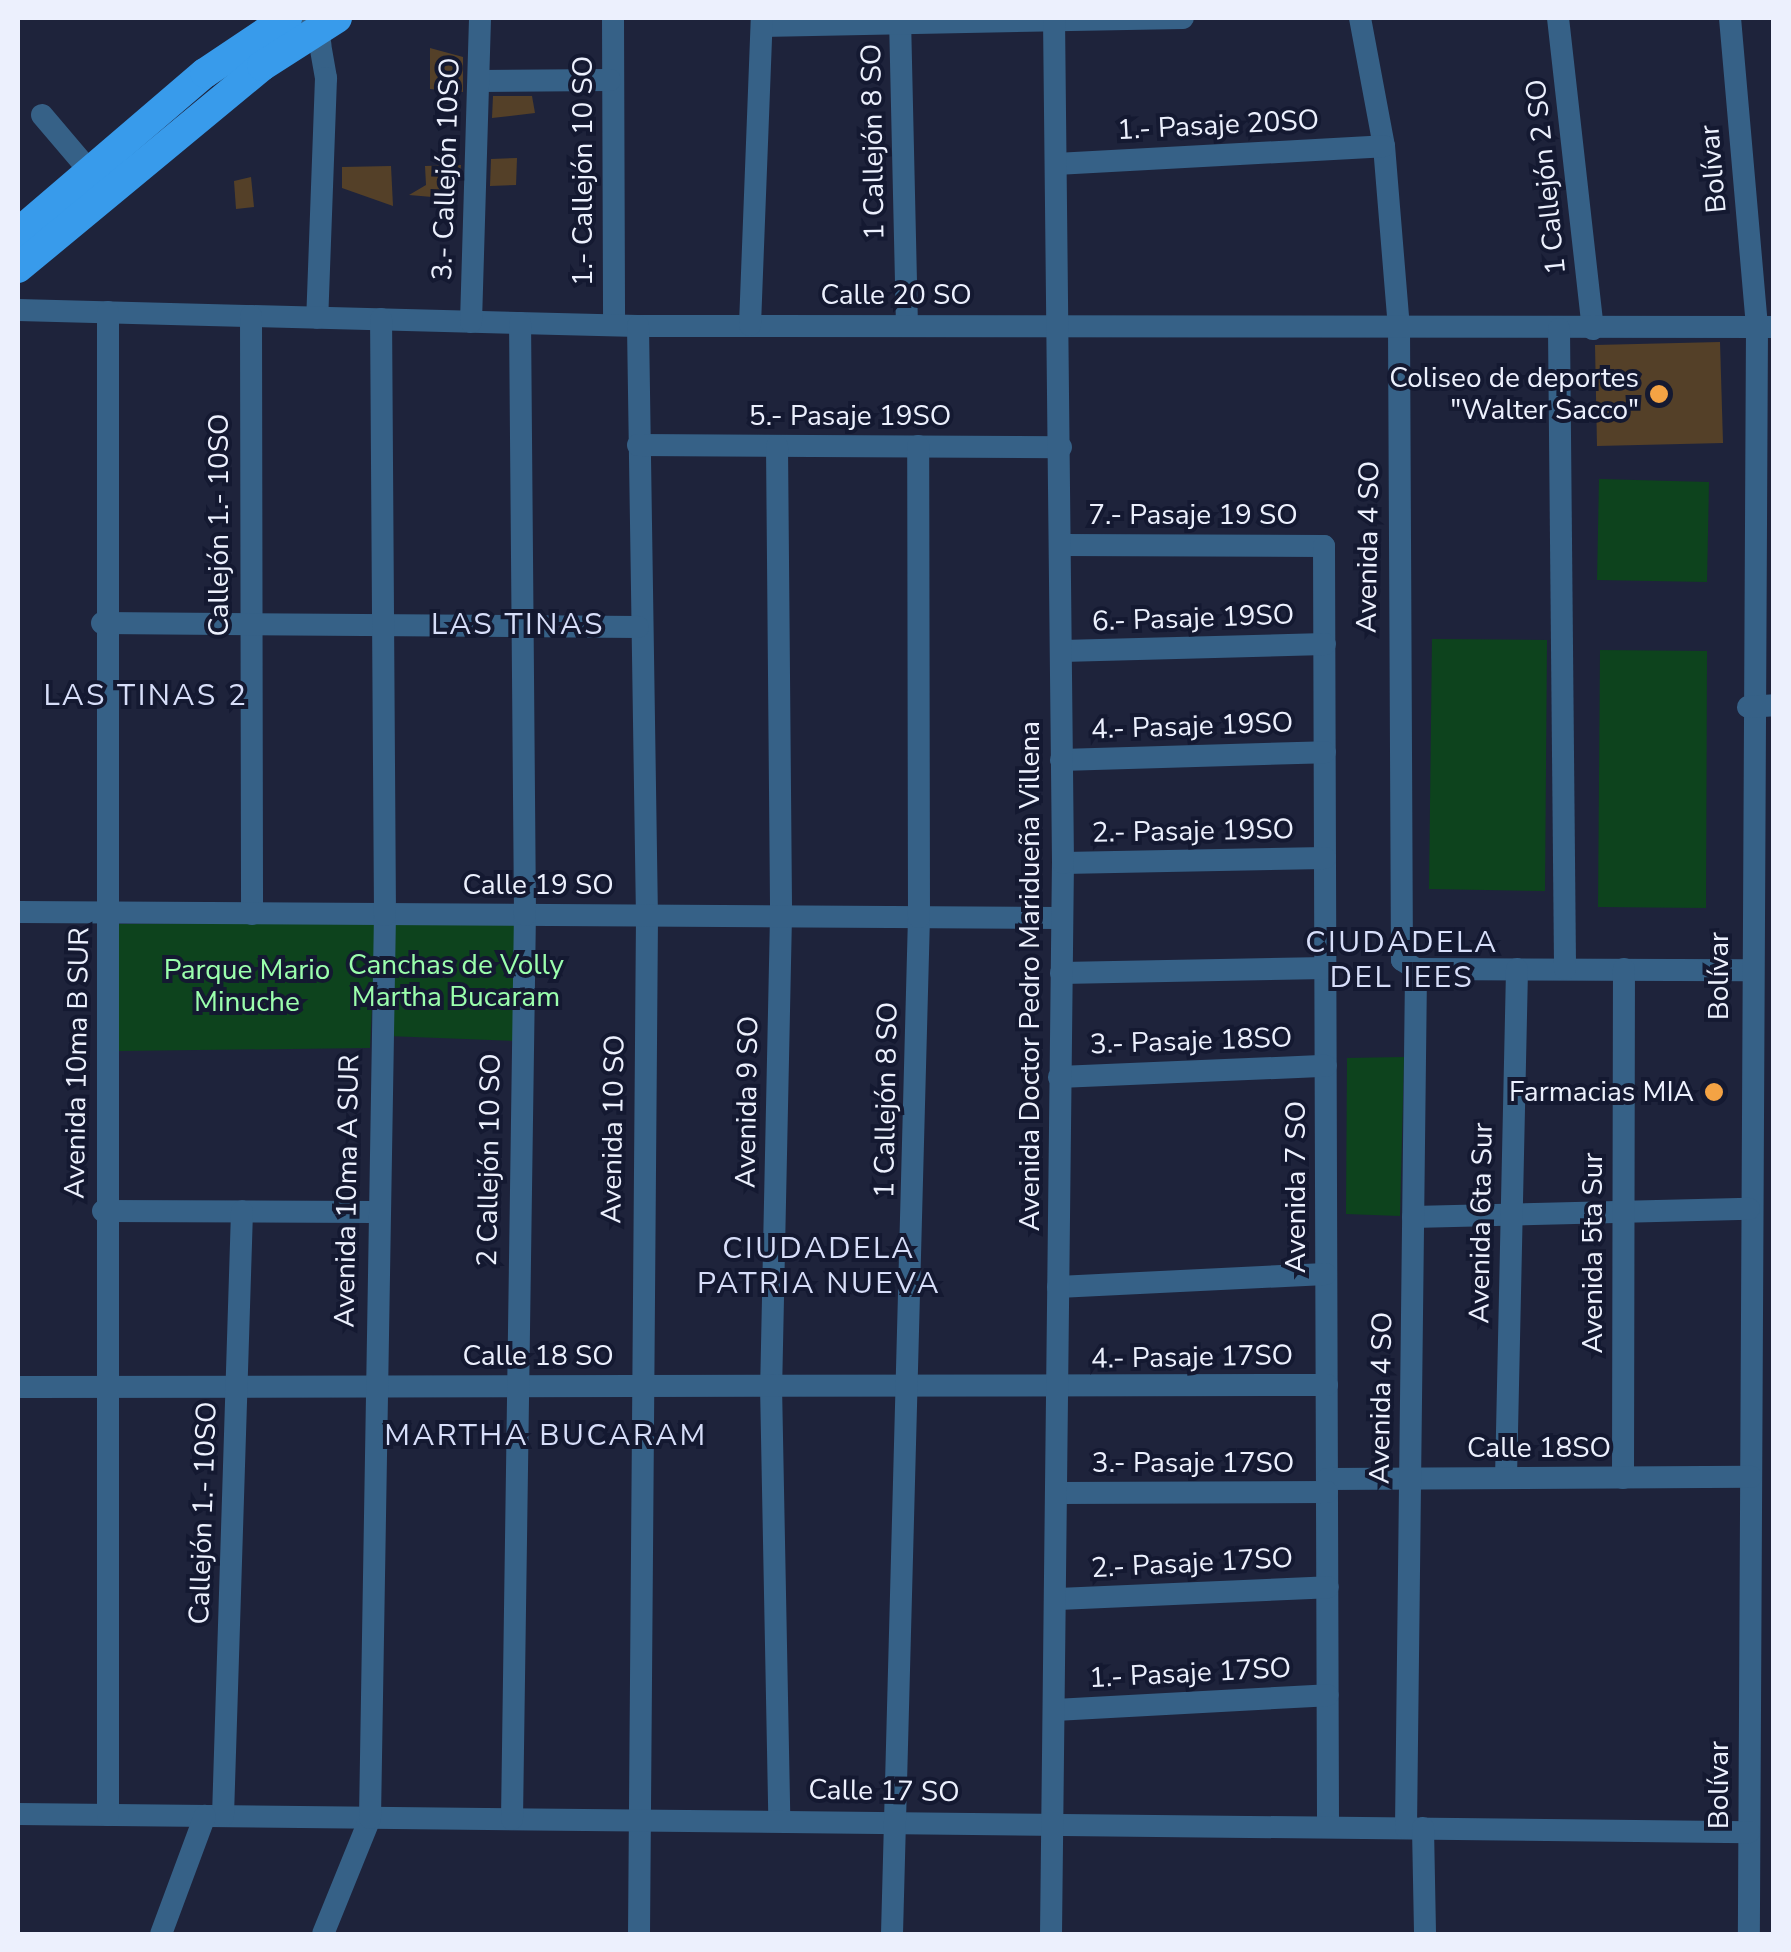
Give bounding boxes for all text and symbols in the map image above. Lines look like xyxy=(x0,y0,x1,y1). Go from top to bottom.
street label: 1 Callejón 8 SO xyxy=(854,43,892,241)
street label: 1.- Callejón 10 SO xyxy=(566,56,600,286)
street label: 3.- Callejón 10SO xyxy=(425,57,467,281)
street label: 1 Callejón 2 SO xyxy=(1519,78,1573,276)
street label: 1.- Pasaje 20SO xyxy=(1116,103,1320,147)
street label: Bolívar xyxy=(1692,124,1734,214)
street label: Calle 20 SO xyxy=(820,278,972,312)
place label: Coliseo de deportes "Walter Sacco" xyxy=(1389,361,1639,427)
marker: Coliseo de deportes "Walter Sacco" xyxy=(1648,383,1670,405)
street label: 5.- Pasaje 19SO xyxy=(749,399,951,433)
street label: Callejón 1.- 10SO xyxy=(202,413,236,637)
street label: Avenida 4 SO xyxy=(1350,461,1386,633)
street label: 7.- Pasaje 19 SO xyxy=(1088,498,1298,532)
street label: 6.- Pasaje 19SO xyxy=(1091,598,1295,638)
district label: LAS TINAS xyxy=(431,607,605,643)
district label: LAS TINAS 2 xyxy=(44,678,248,714)
street label: 4.- Pasaje 19SO xyxy=(1090,706,1294,746)
street label: Avenida Doctor Pedro Maridueña Villena xyxy=(1013,721,1047,1231)
street label: 2.- Pasaje 19SO xyxy=(1092,812,1294,850)
street label: Calle 19 SO xyxy=(462,868,614,902)
district label: CIUDADELA DEL IEES xyxy=(1305,925,1499,996)
street label: Avenida 10ma B SUR xyxy=(58,927,96,1199)
street label: Bolívar xyxy=(1702,932,1736,1020)
park label: Canchas de Volly Martha Bucaram xyxy=(348,948,564,1014)
park label: Parque Mario Minuche xyxy=(164,953,330,1019)
street label: 1 Callejón 8 SO xyxy=(867,1001,905,1199)
street label: Avenida 9 SO xyxy=(729,1016,765,1188)
street label: 3.- Pasaje 18SO xyxy=(1089,1021,1293,1061)
street label: Avenida 10 SO xyxy=(595,1034,631,1224)
street label: 2 Callejón 10 SO xyxy=(470,1053,508,1267)
street label: Avenida 10ma A SUR xyxy=(328,1054,366,1328)
place label: Farmacias MIA xyxy=(1509,1075,1694,1109)
marker: Farmacias MIA xyxy=(1703,1081,1725,1103)
street label: Avenida 7 SO xyxy=(1279,1101,1313,1273)
street label: Avenida 6ta Sur xyxy=(1462,1122,1500,1324)
street label: Avenida 5ta Sur xyxy=(1576,1152,1610,1354)
district label: CIUDADELA PATRIA NUEVA xyxy=(697,1231,941,1302)
street label: Avenida 4 SO xyxy=(1363,1312,1399,1484)
street label: 4.- Pasaje 17SO xyxy=(1091,1338,1293,1376)
street label: Calle 18 SO xyxy=(462,1339,614,1373)
street label: Callejón 1.- 10SO xyxy=(182,1401,224,1625)
district label: MARTHA BUCARAM xyxy=(384,1418,708,1454)
street label: Calle 18SO xyxy=(1467,1431,1611,1465)
street label: 3.- Pasaje 17SO xyxy=(1092,1446,1294,1480)
street label: 2.- Pasaje 17SO xyxy=(1090,1541,1294,1585)
street label: 1.- Pasaje 17SO xyxy=(1088,1651,1292,1695)
street label: Bolívar xyxy=(1702,1741,1736,1829)
street label: Calle 17 SO xyxy=(808,1773,960,1809)

